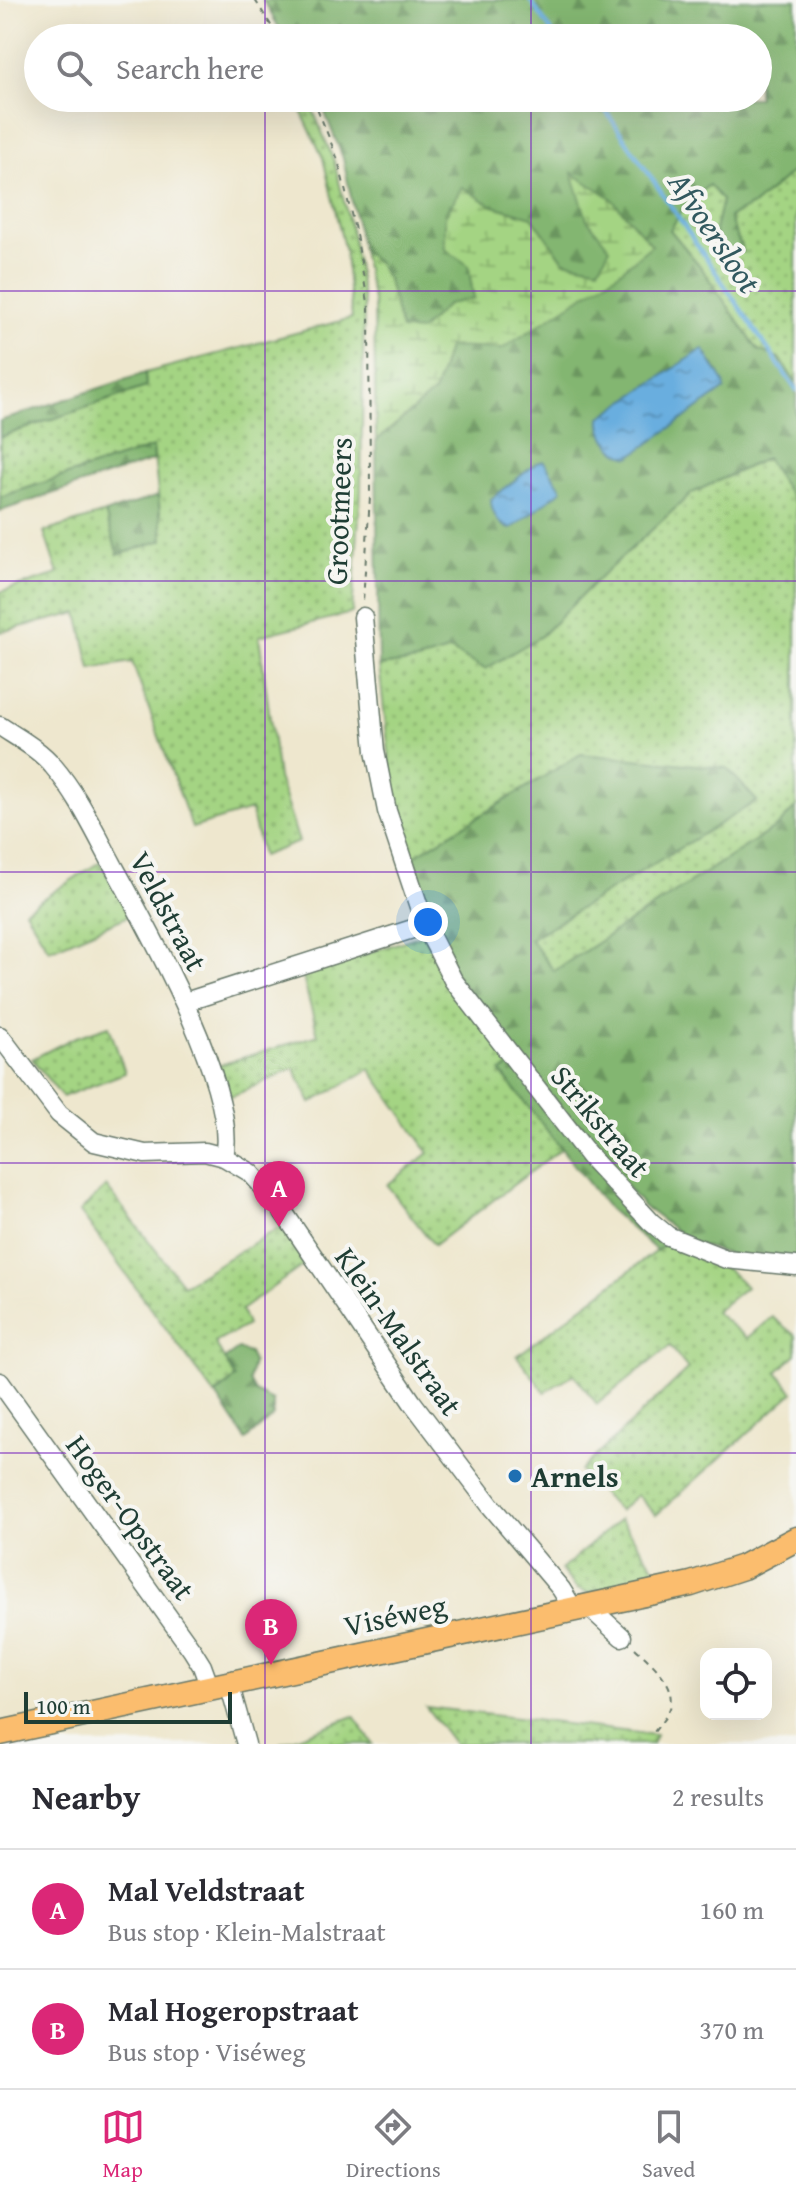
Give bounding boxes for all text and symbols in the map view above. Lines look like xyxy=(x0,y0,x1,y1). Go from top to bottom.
search box xyxy=(24,24,772,112)
icon: search xyxy=(52,46,96,90)
text: Search here xyxy=(116,46,264,90)
water label: Afvoersloot xyxy=(657,161,773,303)
street label: Grootmeers xyxy=(313,436,363,586)
street label: Veldstraat xyxy=(119,843,219,979)
your location xyxy=(408,902,448,942)
street label: Strikstraat xyxy=(541,1055,661,1187)
pin: A xyxy=(253,1161,305,1227)
street label: Klein-Malstraat xyxy=(325,1238,474,1424)
street label: Hoger-Opstraat xyxy=(56,1425,206,1609)
place label: Arnels xyxy=(531,1454,619,1498)
marker: Arnels xyxy=(506,1467,524,1485)
street label: Viséweg xyxy=(340,1583,450,1647)
pin: B xyxy=(245,1599,297,1665)
map controls xyxy=(700,1648,772,1720)
button: locate xyxy=(700,1648,772,1720)
scale bar xyxy=(24,1688,232,1724)
text: 100 m xyxy=(36,1690,91,1722)
text: Nearby xyxy=(32,1772,141,1821)
text: 2 results xyxy=(672,1777,764,1816)
text: Mal Veldstraat xyxy=(108,1868,305,1912)
text: A xyxy=(50,1890,66,1929)
text: 160 m xyxy=(699,1890,764,1929)
text: Bus stop · Klein-Malstraat xyxy=(108,1912,386,1951)
text: Mal Hogeropstraat xyxy=(108,1988,359,2032)
text: B xyxy=(50,2010,66,2049)
text: 370 m xyxy=(699,2010,764,2049)
text: Bus stop · Viséweg xyxy=(108,2032,305,2071)
tab: Map xyxy=(101,2105,145,2185)
tab: Directions xyxy=(346,2105,441,2185)
tab: Saved xyxy=(642,2105,695,2185)

